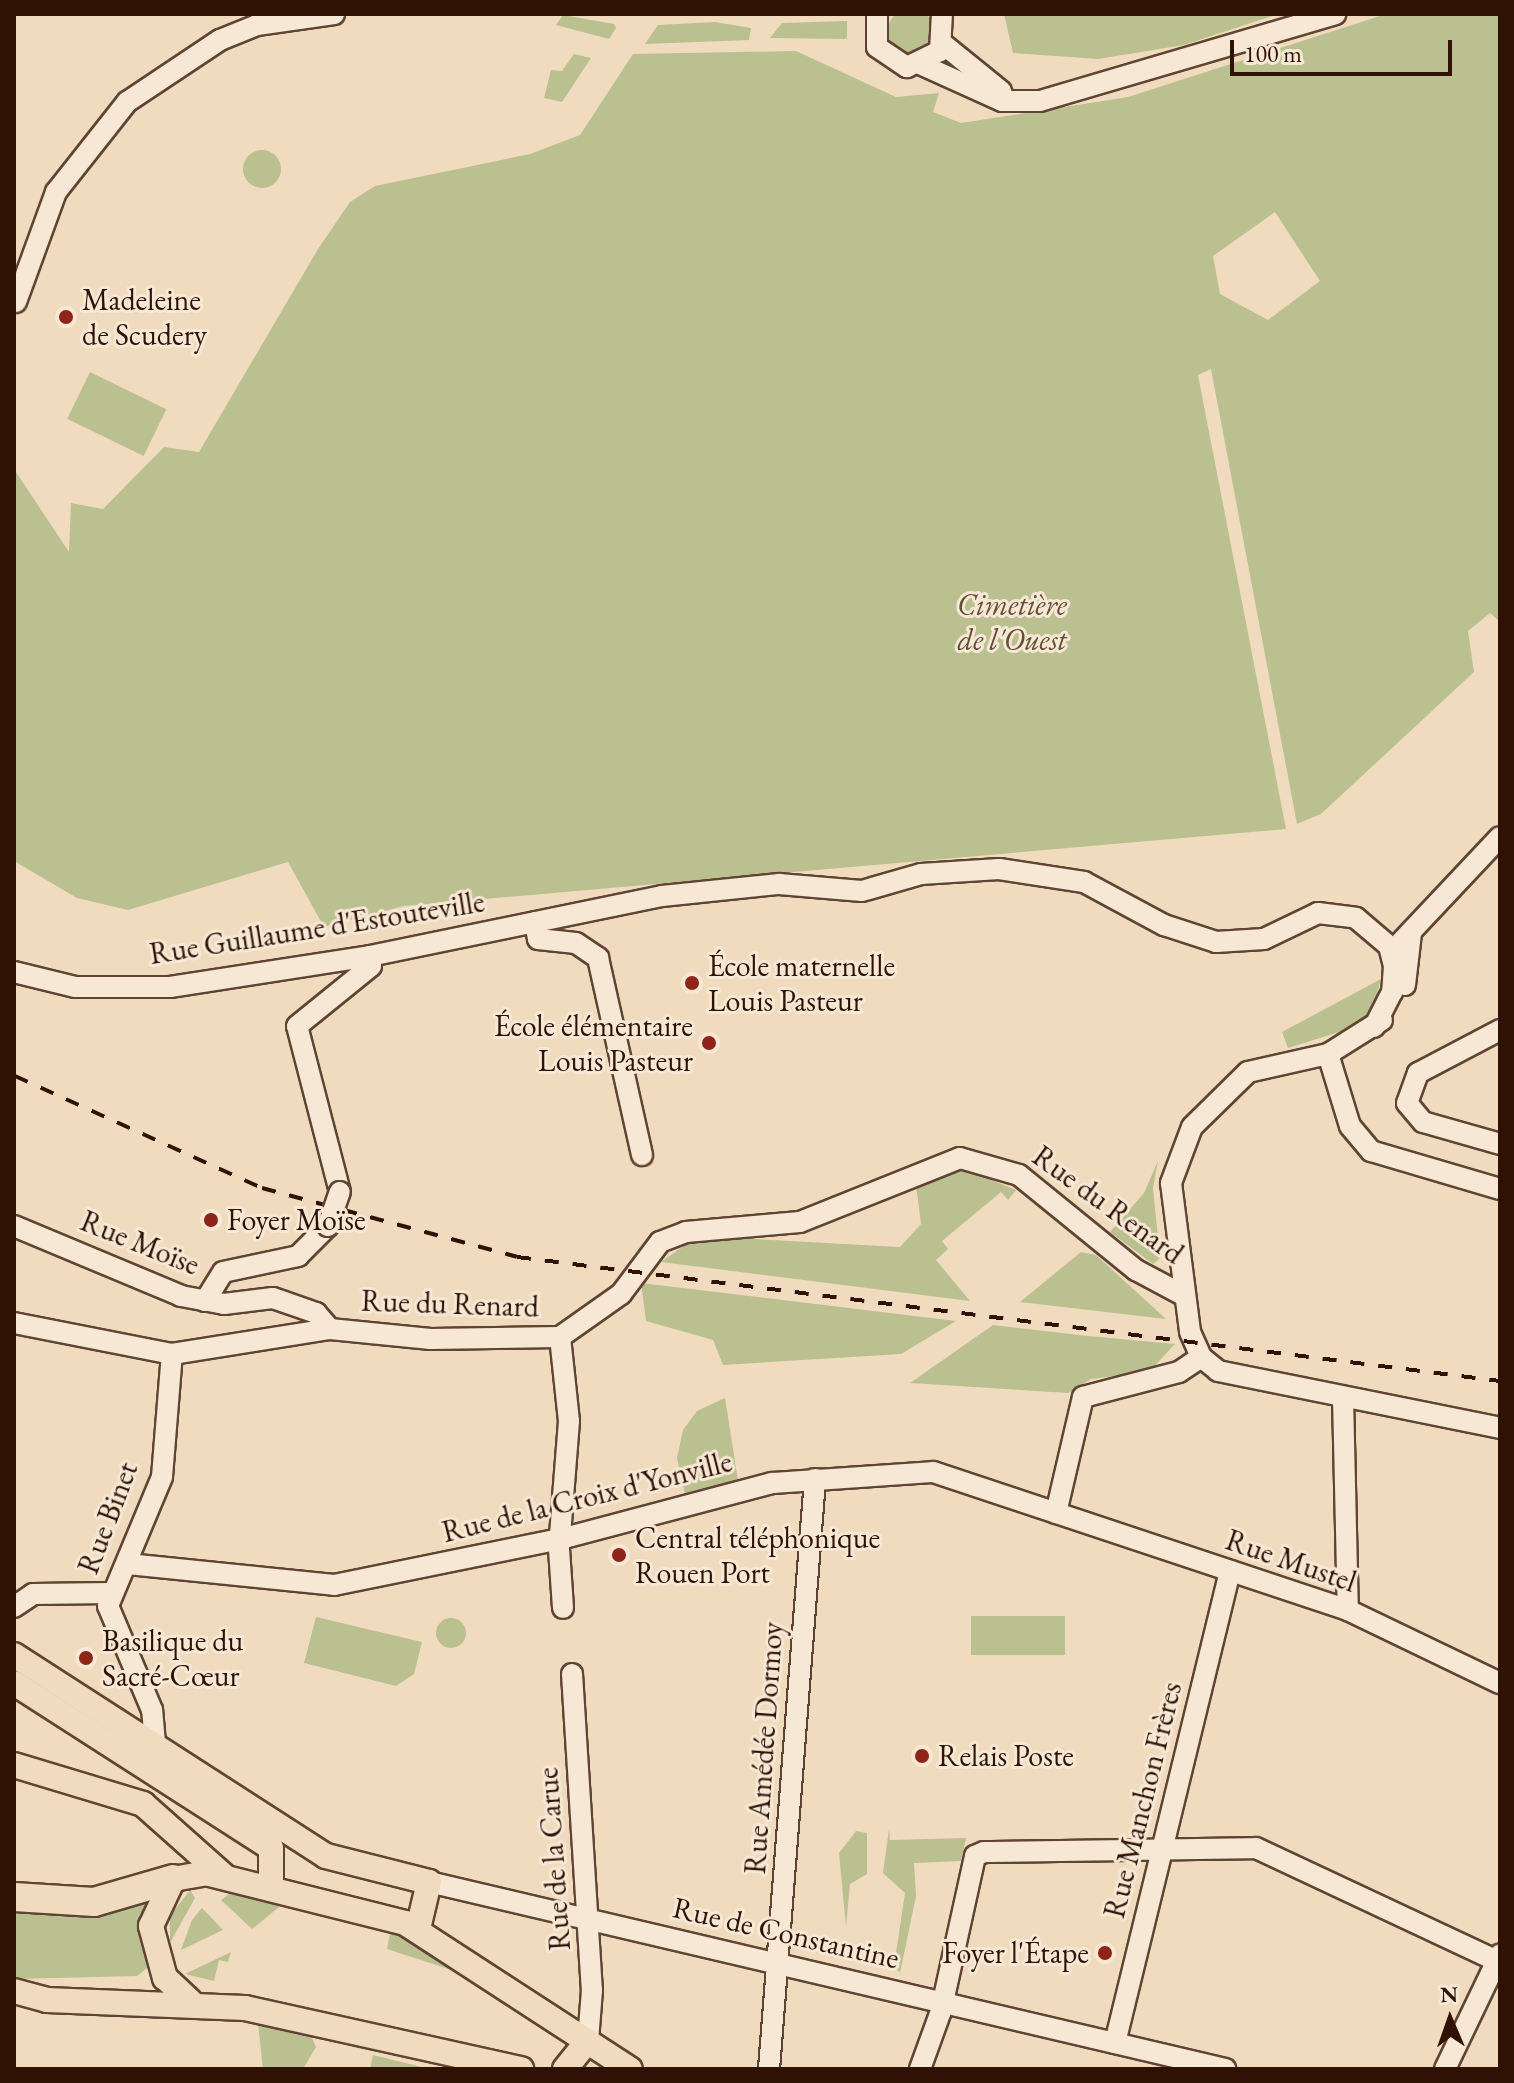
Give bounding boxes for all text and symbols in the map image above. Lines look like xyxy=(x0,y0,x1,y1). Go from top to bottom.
scale bar xyxy=(1234,24,1456,74)
text: 100 m xyxy=(1244,38,1302,69)
place label: Madeleine de Scudery xyxy=(82,282,207,352)
marker: Madeleine de Scudery xyxy=(57,308,75,326)
park label: Cimetière de l'Ouest xyxy=(957,587,1067,658)
street label: Rue Guillaume d'Estouteville xyxy=(147,884,487,972)
place label: École maternelle Louis Pasteur xyxy=(708,948,895,1018)
marker: École maternelle Louis Pasteur xyxy=(683,974,701,992)
place label: École élémentaire Louis Pasteur xyxy=(494,1008,693,1078)
marker: École élémentaire Louis Pasteur xyxy=(700,1034,718,1052)
street label: Rue du Renard xyxy=(1025,1138,1191,1272)
place label: Foyer Moïse xyxy=(227,1202,366,1238)
street label: Rue Moïse xyxy=(75,1203,205,1283)
marker: Foyer Moïse xyxy=(202,1211,220,1229)
street label: Rue du Renard xyxy=(360,1283,540,1325)
street label: Rue de la Croix d'Yonville xyxy=(438,1444,736,1550)
street label: Rue Binet xyxy=(70,1457,146,1579)
place label: Central téléphonique Rouen Port xyxy=(635,1520,880,1590)
street label: Rue Mustel xyxy=(1221,1522,1361,1600)
marker: Central téléphonique Rouen Port xyxy=(610,1546,628,1564)
street label: Rue Amédée Dormoy xyxy=(737,1621,791,1875)
place label: Basilique du Sacré-Cœur xyxy=(102,1623,243,1694)
marker: Basilique du Sacré-Cœur xyxy=(77,1649,95,1667)
street label: Rue Manchon Frères xyxy=(1096,1678,1190,1922)
place label: Relais Poste xyxy=(938,1738,1074,1774)
marker: Relais Poste xyxy=(913,1747,931,1765)
street label: Rue de la Carue xyxy=(530,1766,578,1952)
street label: Rue de Constantine xyxy=(669,1889,903,1977)
place label: Foyer l'Étape xyxy=(942,1935,1089,1971)
marker: Foyer l'Étape xyxy=(1096,1944,1114,1962)
north arrow xyxy=(1410,1979,1490,2059)
text: N xyxy=(1440,1980,1459,2009)

